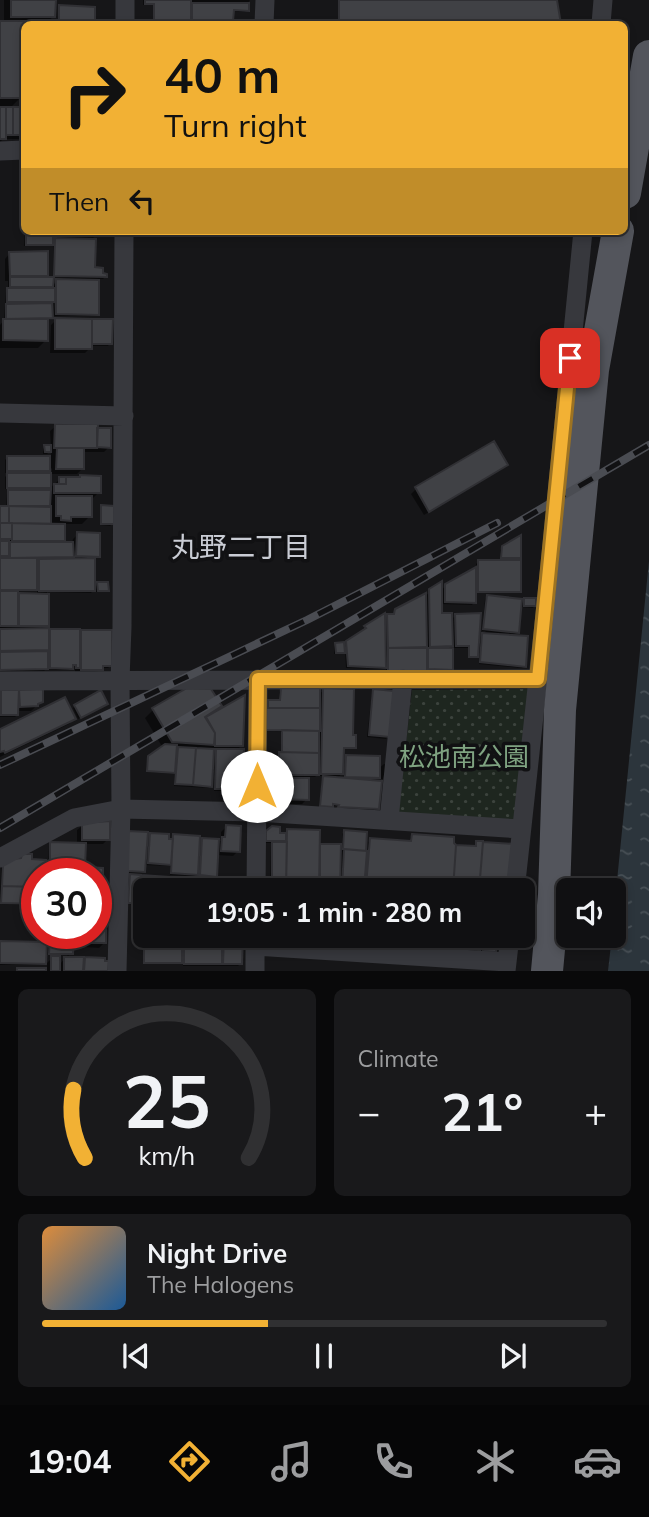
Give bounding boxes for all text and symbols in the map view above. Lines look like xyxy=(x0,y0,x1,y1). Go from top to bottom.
text: 40 m xyxy=(164,44,280,105)
icon: right xyxy=(49,49,140,140)
text: Turn right xyxy=(164,105,307,145)
icon: left xyxy=(123,182,161,220)
text: Then xyxy=(49,185,109,218)
pin xyxy=(540,328,600,388)
icon: arrive xyxy=(551,339,589,377)
district label: 丸野二丁目 xyxy=(171,529,311,564)
park label: 松池南公園 xyxy=(399,740,529,773)
position arrow xyxy=(220,749,294,823)
speed limit sign: 30 xyxy=(21,858,112,949)
map controls xyxy=(556,878,626,948)
button: sound xyxy=(556,878,626,948)
text: 19:05 · 1 min · 280 m xyxy=(206,896,462,929)
text: Climate xyxy=(358,1044,439,1073)
text: 25 xyxy=(123,1056,210,1147)
text: 21° xyxy=(441,1079,523,1144)
text: − xyxy=(358,1088,380,1136)
text: + xyxy=(584,1088,607,1136)
text: km/h xyxy=(138,1140,195,1171)
text: Night Drive xyxy=(147,1237,287,1270)
text: The Halogens xyxy=(147,1270,294,1299)
icon: previous xyxy=(117,1337,155,1375)
icon: pause xyxy=(305,1337,343,1375)
icon: next xyxy=(494,1337,532,1375)
icon: directions xyxy=(165,1437,214,1486)
icon: music xyxy=(267,1437,316,1486)
icon: phone xyxy=(369,1437,418,1486)
icon: climate xyxy=(471,1437,520,1486)
icon: car xyxy=(573,1437,622,1486)
text: 19:04 xyxy=(27,1441,111,1481)

